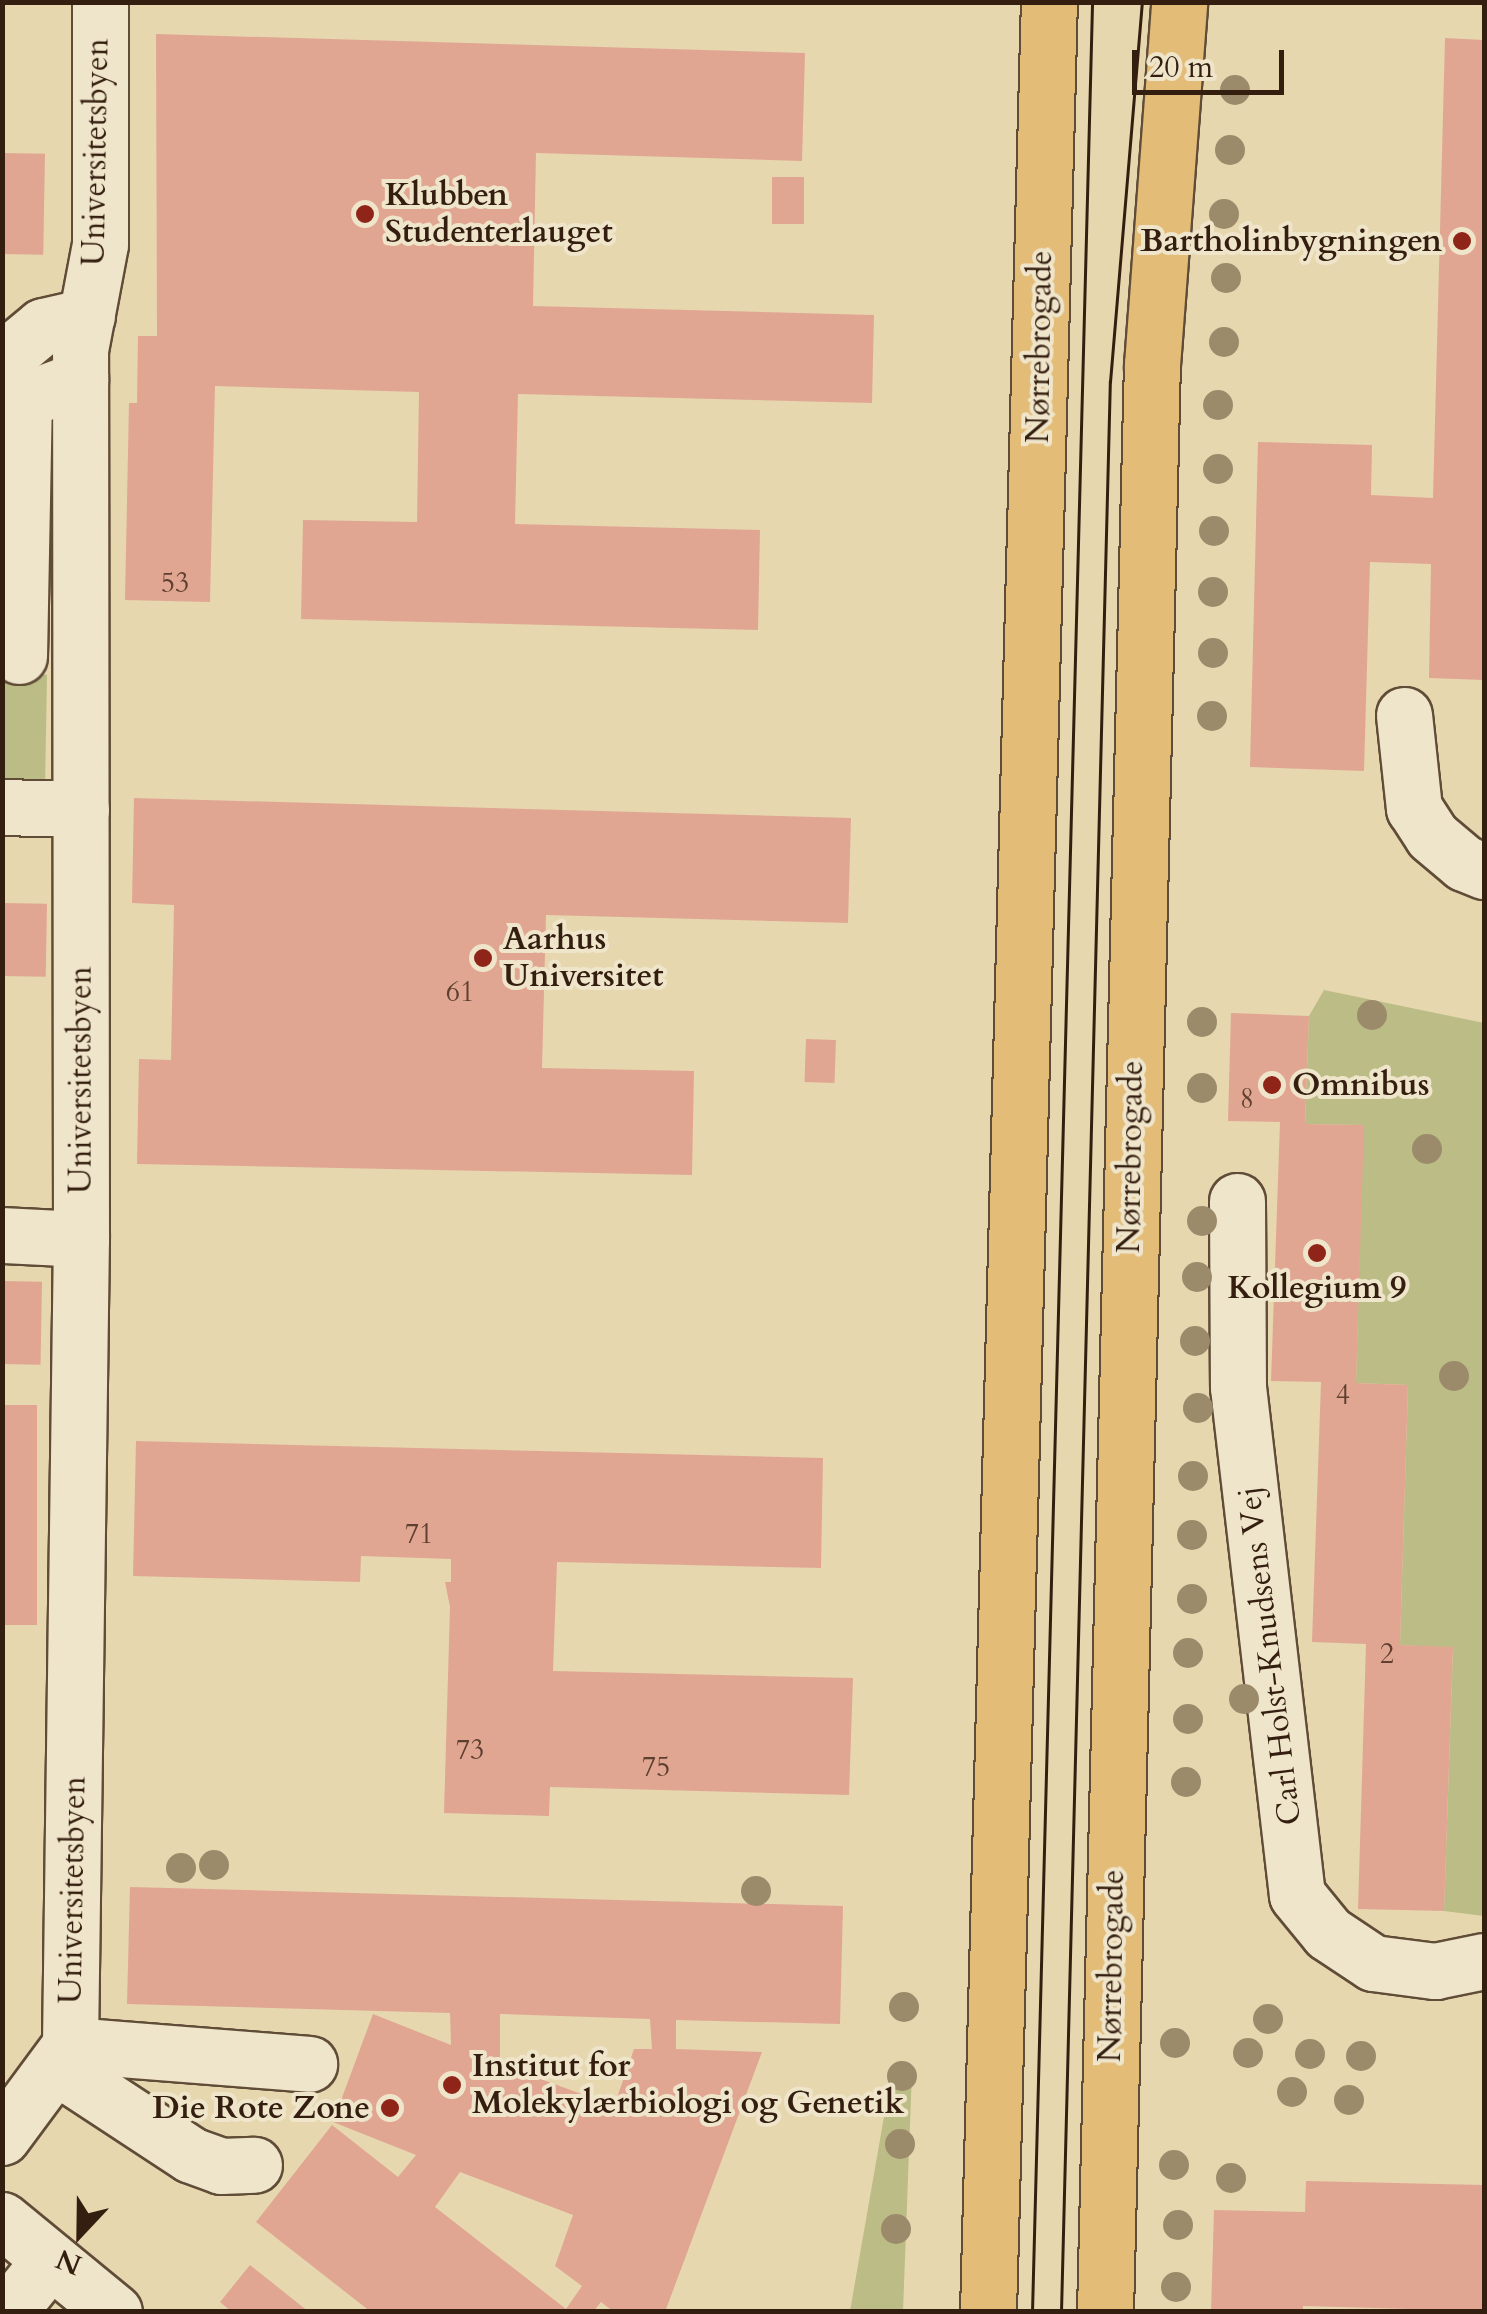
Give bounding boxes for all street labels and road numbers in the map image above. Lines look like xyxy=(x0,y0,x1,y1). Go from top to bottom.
street label: Universitetsbyen xyxy=(75,38,117,266)
street label: Nørrebrogade xyxy=(1019,250,1061,444)
street label: Universitetsbyen xyxy=(62,966,100,1194)
street label: Nørrebrogade xyxy=(1110,1060,1152,1254)
street label: Carl Holst-Knudsens Vej xyxy=(1230,1485,1310,1827)
street label: Universitetsbyen xyxy=(52,1776,94,2004)
street label: Nørrebrogade xyxy=(1091,1869,1133,2063)

